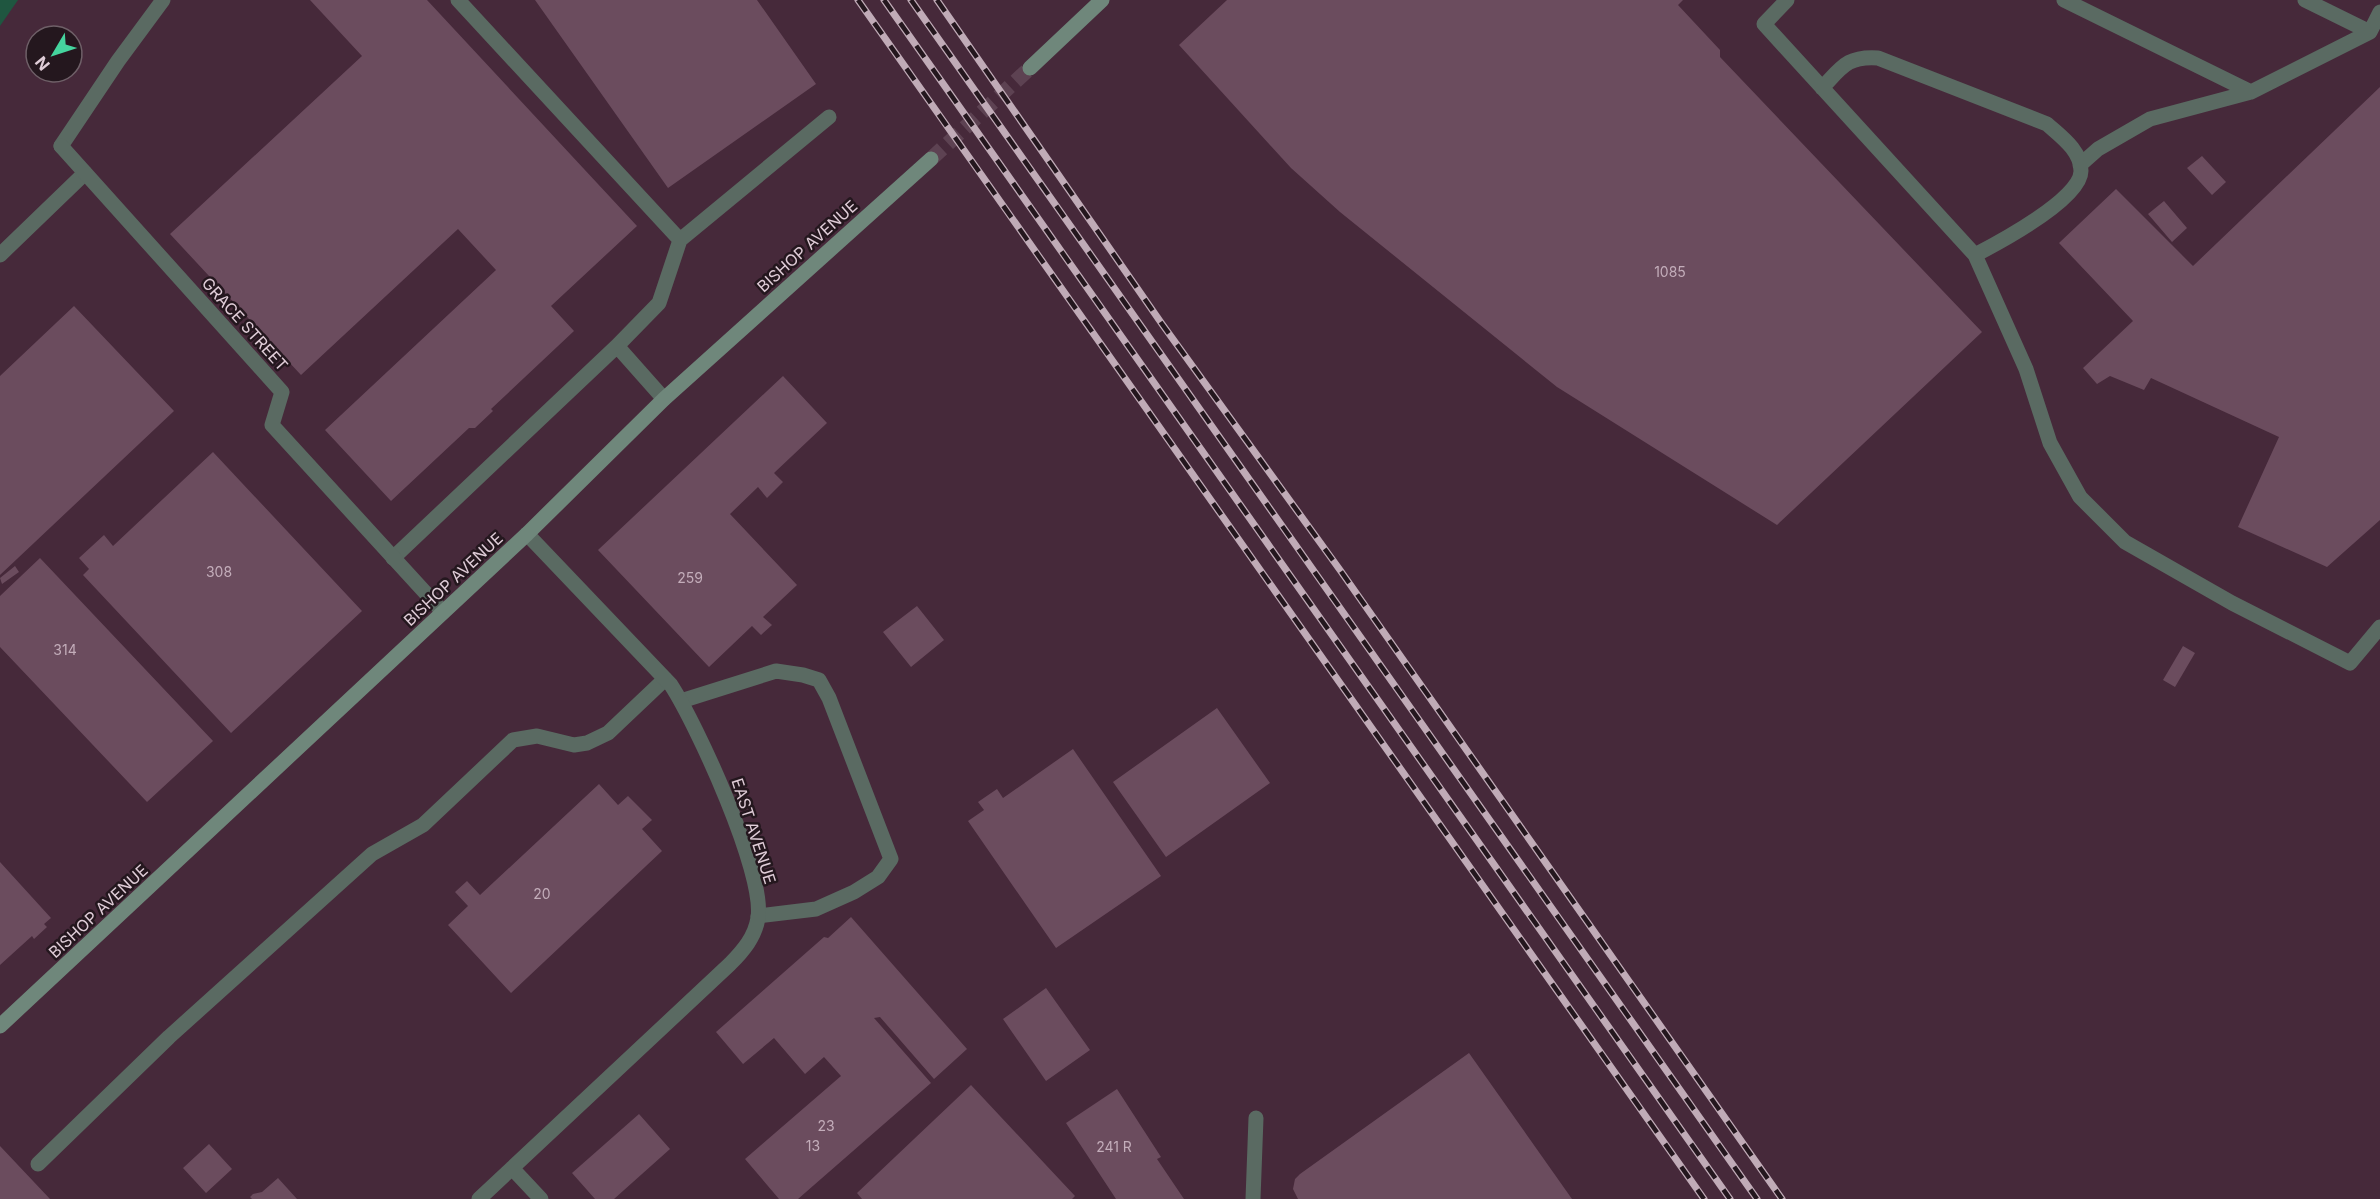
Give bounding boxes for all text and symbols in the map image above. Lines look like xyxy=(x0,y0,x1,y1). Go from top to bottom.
north arrow xyxy=(24,24,84,84)
text: N xyxy=(31,52,54,74)
street label: BISHOP AVENUE xyxy=(753,196,861,296)
house number: 1085 xyxy=(1654,263,1686,280)
street label: GRACE STREET xyxy=(198,273,292,375)
street label: BISHOP AVENUE xyxy=(399,528,507,630)
house number: 308 xyxy=(206,563,232,580)
house number: 259 xyxy=(677,569,703,586)
house number: 314 xyxy=(53,641,77,658)
street label: EAST AVENUE xyxy=(728,776,780,886)
street label: BISHOP AVENUE xyxy=(44,860,152,962)
house number: 20 xyxy=(533,885,551,902)
house number: 23 xyxy=(817,1117,835,1134)
house number: 13 xyxy=(806,1137,820,1154)
house number: 241 R xyxy=(1096,1138,1132,1155)

